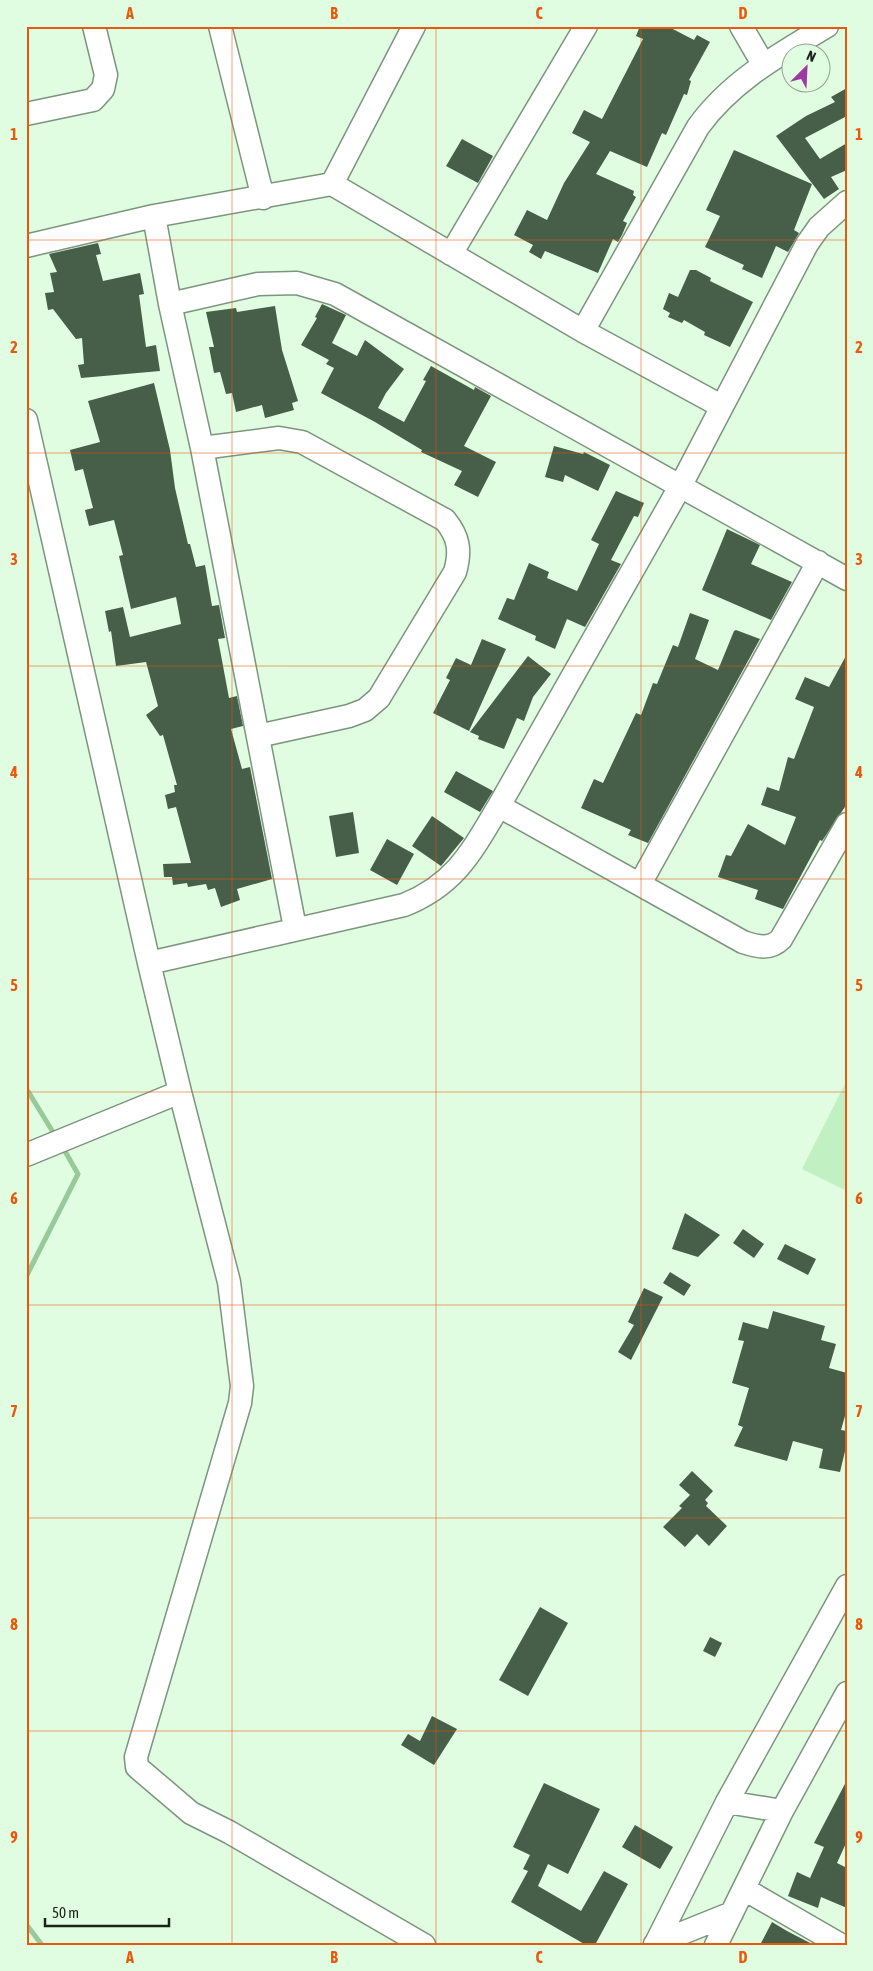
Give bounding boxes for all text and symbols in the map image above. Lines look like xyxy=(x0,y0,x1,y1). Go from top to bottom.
text: A xyxy=(125,4,134,22)
text: B xyxy=(330,4,338,22)
text: C xyxy=(535,4,543,22)
text: D xyxy=(739,4,748,22)
north arrow xyxy=(780,42,830,92)
text: N xyxy=(804,47,818,65)
text: 1 xyxy=(10,125,18,143)
text: 1 xyxy=(855,125,863,143)
text: 2 xyxy=(10,338,18,356)
text: 2 xyxy=(855,338,863,356)
text: 3 xyxy=(10,550,18,568)
text: 3 xyxy=(855,550,863,568)
text: 4 xyxy=(9,763,18,781)
text: 4 xyxy=(854,763,863,781)
text: 5 xyxy=(10,976,18,994)
text: 5 xyxy=(855,976,863,994)
text: 6 xyxy=(10,1189,18,1207)
text: 6 xyxy=(855,1189,863,1207)
text: 7 xyxy=(10,1402,18,1420)
text: 7 xyxy=(855,1402,863,1420)
text: 8 xyxy=(10,1615,18,1633)
text: 8 xyxy=(855,1615,863,1633)
text: 9 xyxy=(10,1828,18,1846)
text: 9 xyxy=(855,1828,863,1846)
scale bar xyxy=(45,1896,169,1928)
text: 50 m xyxy=(52,1904,79,1921)
text: A xyxy=(125,1948,134,1966)
text: B xyxy=(330,1948,338,1966)
text: C xyxy=(535,1948,543,1966)
text: D xyxy=(739,1948,748,1966)

